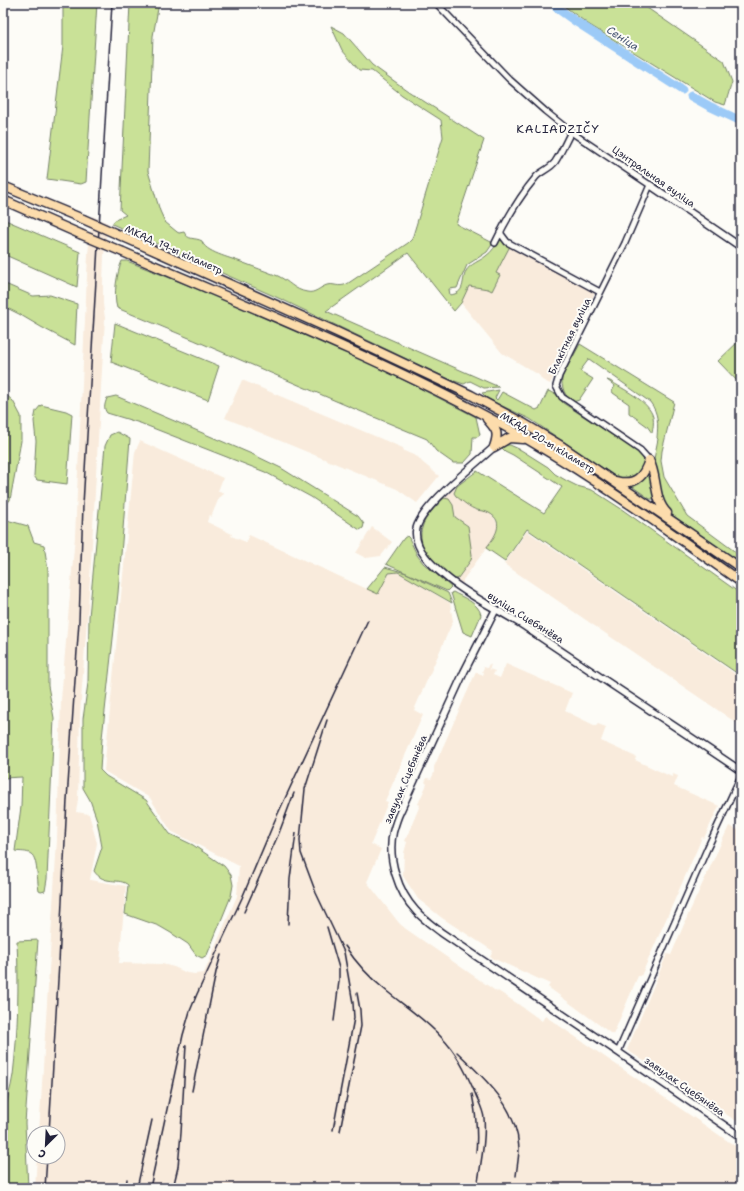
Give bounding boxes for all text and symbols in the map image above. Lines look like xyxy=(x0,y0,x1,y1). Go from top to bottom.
water label: Сеніца xyxy=(604,22,642,55)
district label: KALIADZIČY xyxy=(516,121,600,137)
street label: Цэнтральная вуліца xyxy=(610,143,698,210)
street label: МКАД, 19-ы кіламетр xyxy=(123,222,225,277)
street label: Блакітная вуліца xyxy=(545,295,594,377)
street label: МКАД, 20-ы кіламетр xyxy=(498,409,598,476)
street label: вуліца Сцебянёва xyxy=(485,589,567,646)
street label: завулак Сцебянёва xyxy=(381,732,430,825)
street label: завулак Сцебянёва xyxy=(642,1054,728,1119)
north arrow xyxy=(26,1125,66,1165)
text: С xyxy=(36,1145,48,1162)

